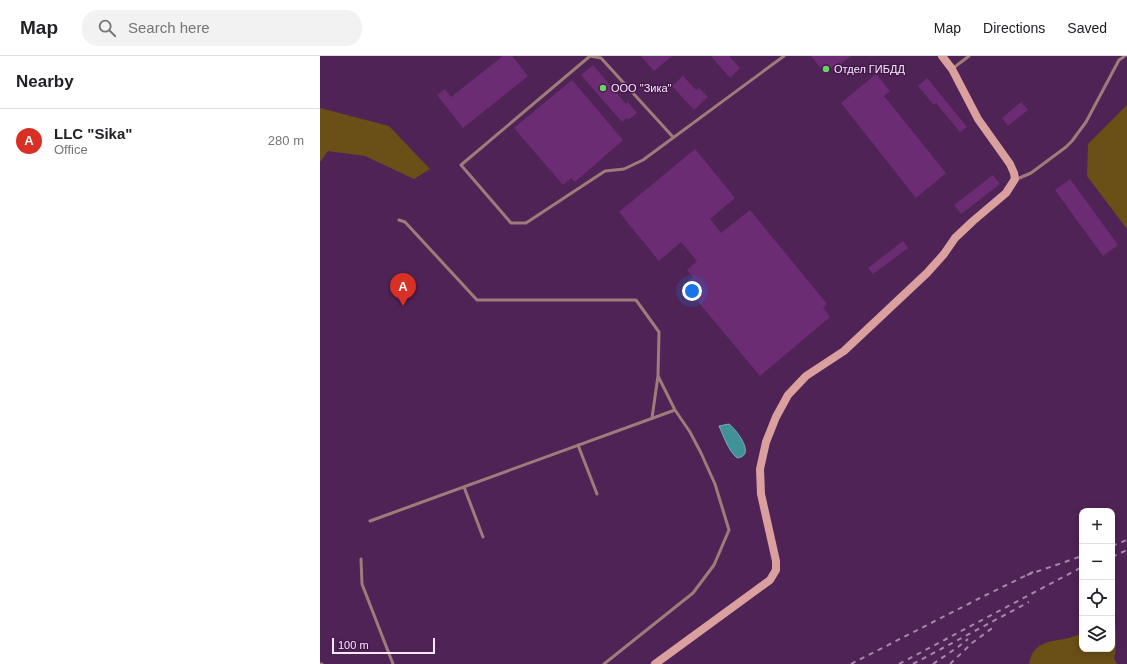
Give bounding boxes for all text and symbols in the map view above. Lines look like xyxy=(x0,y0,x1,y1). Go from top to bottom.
search box xyxy=(82,10,362,46)
text: Map xyxy=(20,17,58,38)
icon: search xyxy=(96,17,118,39)
text: Search here xyxy=(128,19,210,36)
text: Map xyxy=(934,20,961,36)
text: Directions xyxy=(983,20,1045,36)
text: Saved xyxy=(1067,20,1107,36)
place label: Отдел ГИБДД xyxy=(834,63,905,75)
marker: Отдел ГИБДД xyxy=(821,64,831,74)
text: Nearby xyxy=(16,72,74,91)
place label: ООО "Зика" xyxy=(611,82,672,94)
marker: ООО "Зика" xyxy=(598,83,608,93)
text: LLC "Sika" xyxy=(54,125,132,142)
text: A xyxy=(24,133,34,148)
text: 280 m xyxy=(268,133,304,148)
text: Office xyxy=(54,142,88,157)
pin: A xyxy=(390,273,416,306)
your location xyxy=(682,281,702,301)
map controls xyxy=(1079,508,1115,652)
button: + xyxy=(1079,508,1115,544)
button: − xyxy=(1079,544,1115,580)
button: locate xyxy=(1079,580,1115,616)
button: layers xyxy=(1079,616,1115,652)
scale bar xyxy=(332,636,435,655)
text: 100 m xyxy=(338,639,369,651)

